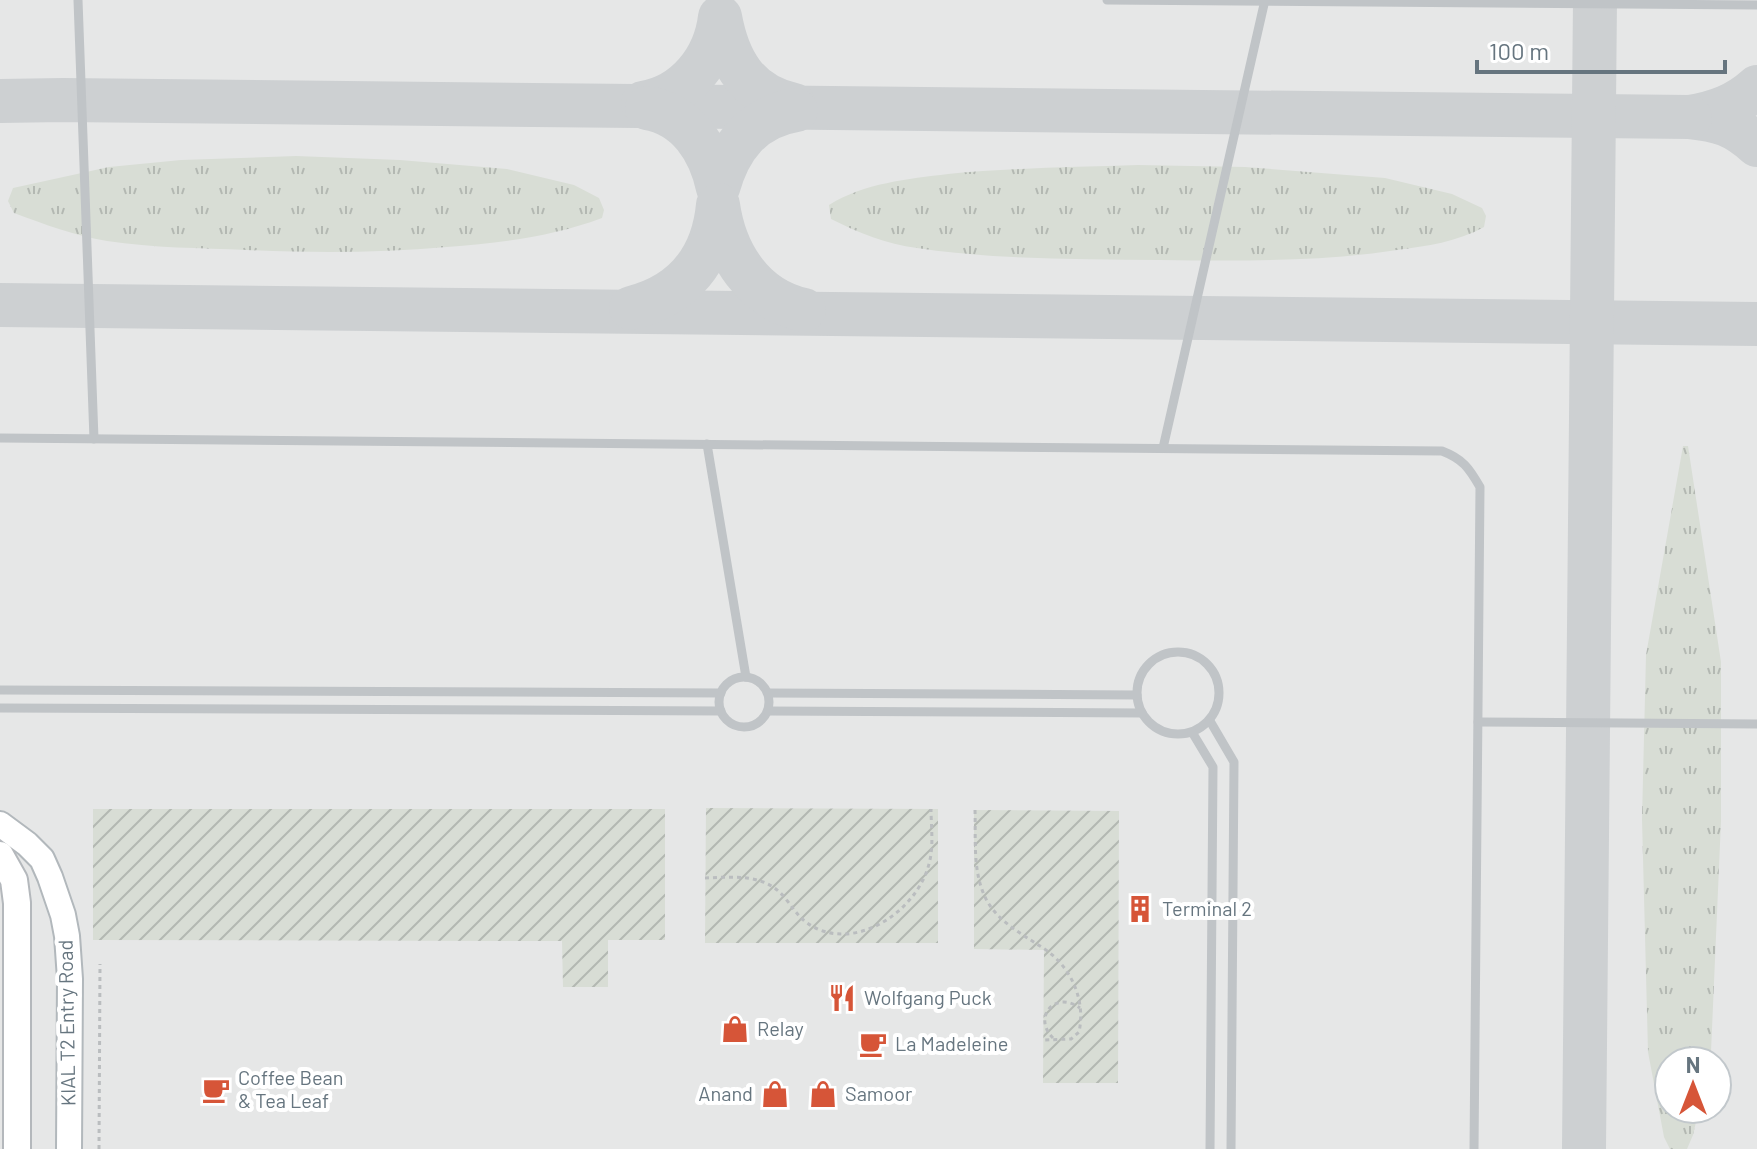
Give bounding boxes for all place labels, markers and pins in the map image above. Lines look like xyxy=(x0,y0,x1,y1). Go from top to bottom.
building icon: Terminal 2 xyxy=(1125,894,1155,924)
place label: Terminal 2 xyxy=(1162,896,1252,920)
restaurant icon: Wolfgang Puck xyxy=(827,983,857,1013)
place label: Wolfgang Puck xyxy=(864,985,992,1009)
shop icon: Relay xyxy=(720,1014,750,1044)
place label: Relay xyxy=(757,1016,804,1040)
cafe icon: La Madeleine xyxy=(858,1029,888,1059)
place label: La Madeleine xyxy=(895,1031,1008,1055)
place label: Coffee Bean & Tea Leaf xyxy=(238,1065,344,1112)
cafe icon: Coffee Bean & Tea Leaf xyxy=(201,1075,231,1105)
shop icon: Anand xyxy=(760,1079,790,1109)
shop icon: Samoor xyxy=(808,1079,838,1109)
place label: Anand xyxy=(698,1081,753,1105)
place label: Samoor xyxy=(845,1081,912,1105)

